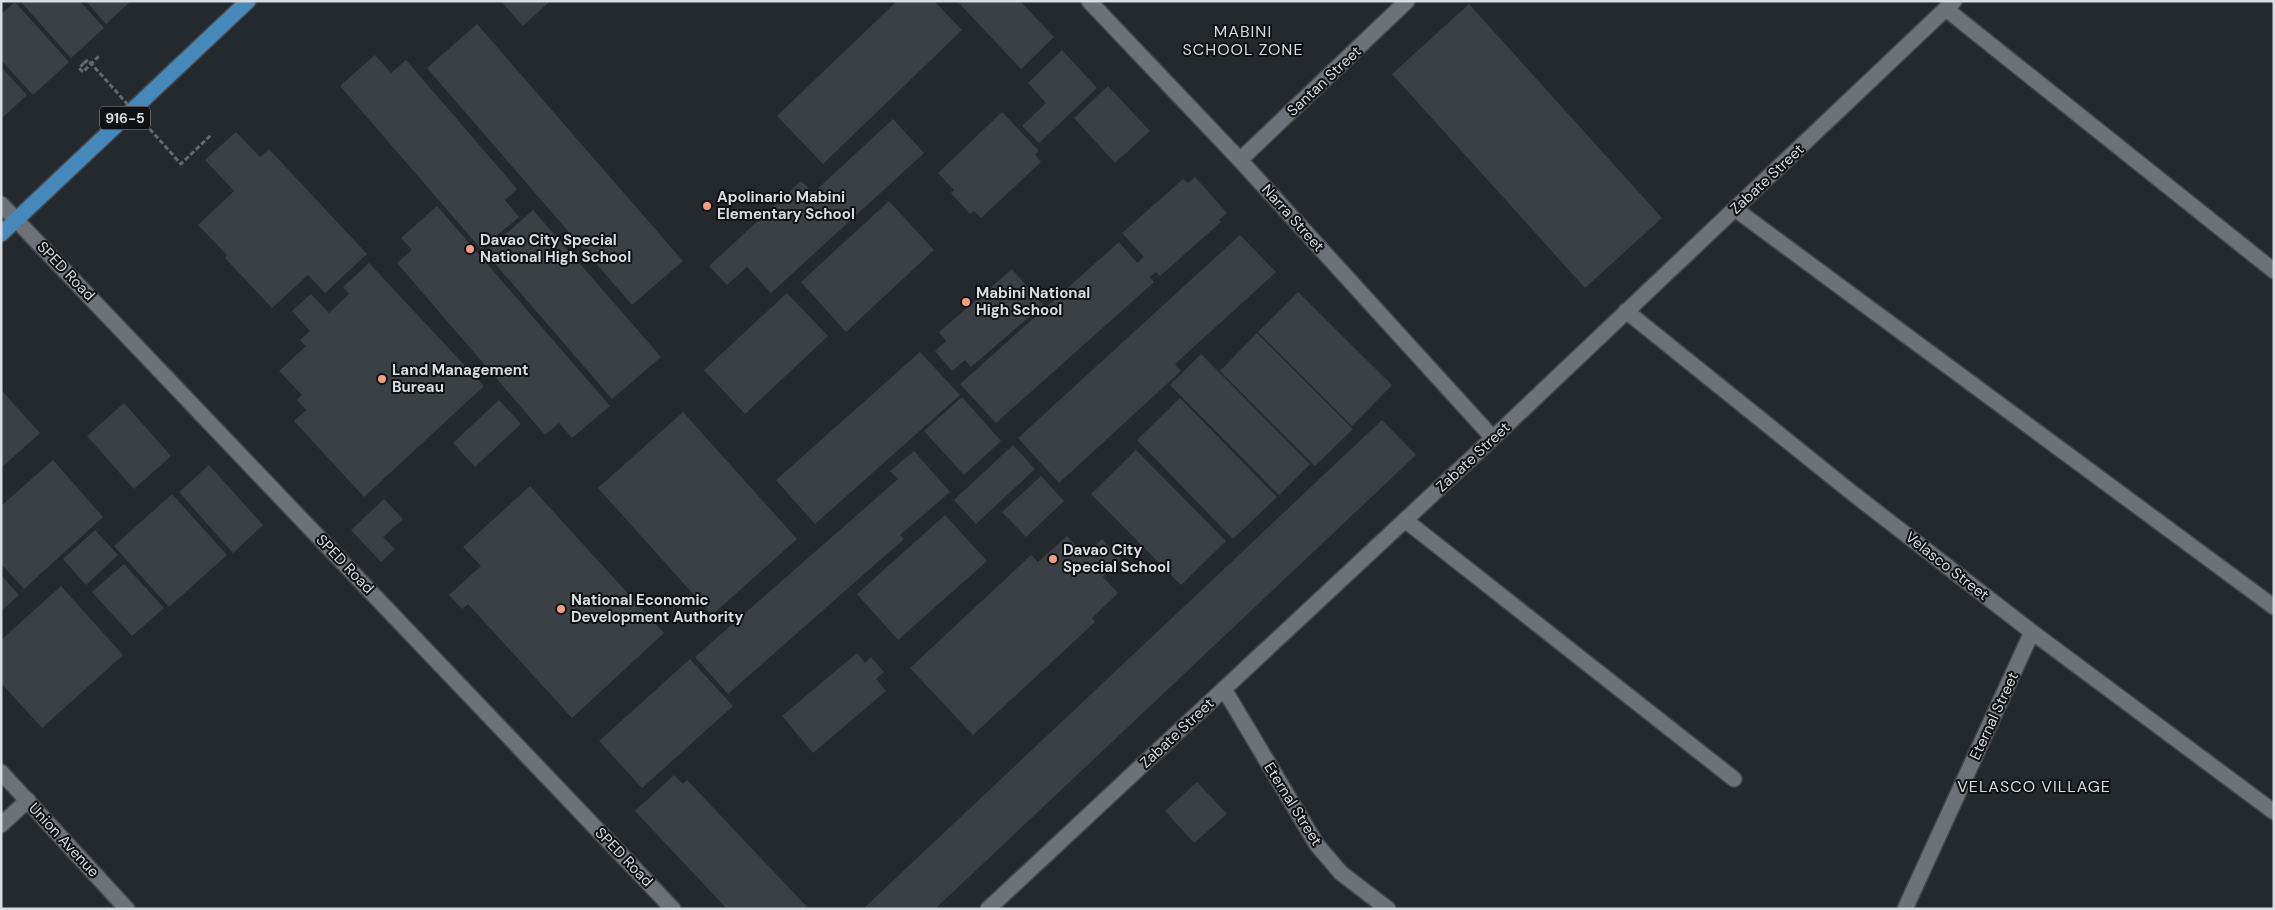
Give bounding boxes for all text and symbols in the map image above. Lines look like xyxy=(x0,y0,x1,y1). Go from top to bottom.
district label: MABINI SCHOOL ZONE xyxy=(1183,21,1303,60)
street label: Santan Street xyxy=(1283,41,1366,121)
road number: 916-5 xyxy=(100,106,150,130)
street label: Zabate Street xyxy=(1726,139,1808,218)
street label: Narra Street xyxy=(1257,180,1329,256)
place label: Apolinario Mabini Elementary School xyxy=(717,187,855,224)
marker: Apolinario Mabini Elementary School xyxy=(701,200,713,212)
place label: Davao City Special National High School xyxy=(480,230,631,267)
street label: SPED Road xyxy=(33,237,99,305)
marker: Davao City Special National High School xyxy=(464,243,476,255)
place label: Mabini National High School xyxy=(976,283,1090,320)
marker: Mabini National High School xyxy=(960,296,972,308)
place label: Land Management Bureau xyxy=(392,360,528,397)
marker: Land Management Bureau xyxy=(376,373,388,385)
street label: Zabate Street xyxy=(1432,417,1514,496)
street label: Velasco Street xyxy=(1901,527,1993,605)
street label: SPED Road xyxy=(312,530,378,598)
place label: Davao City Special School xyxy=(1063,540,1170,577)
marker: Davao City Special School xyxy=(1047,553,1059,565)
place label: National Economic Development Authority xyxy=(571,590,743,627)
marker: National Economic Development Authority xyxy=(555,603,567,615)
street label: Eternal Street xyxy=(1965,669,2023,763)
street label: Zabate Street xyxy=(1136,693,1218,772)
street label: Eternal Street xyxy=(1259,758,1327,850)
district label: VELASCO VILLAGE xyxy=(1957,776,2111,797)
street label: Union Avenue xyxy=(24,799,104,881)
street label: SPED Road xyxy=(591,823,657,891)

